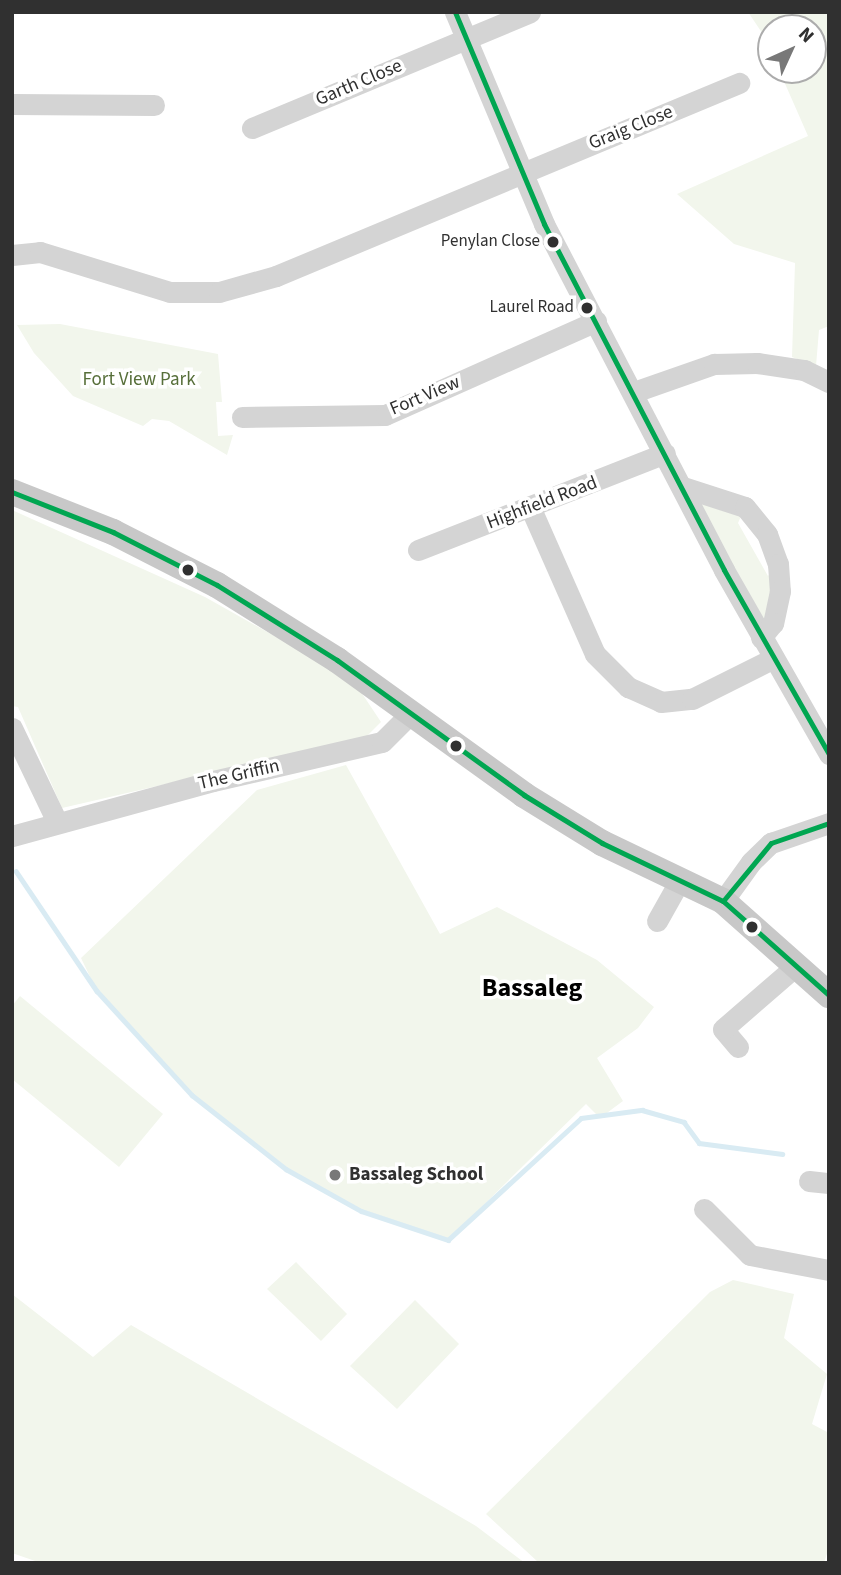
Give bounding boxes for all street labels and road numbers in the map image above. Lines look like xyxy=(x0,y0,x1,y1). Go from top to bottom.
street label: Garth Close xyxy=(312,55,406,111)
street label: Graig Close xyxy=(586,101,676,155)
street label: Fort View xyxy=(387,371,463,421)
street label: Highfield Road xyxy=(483,471,601,535)
street label: The Griffin xyxy=(196,755,282,795)

